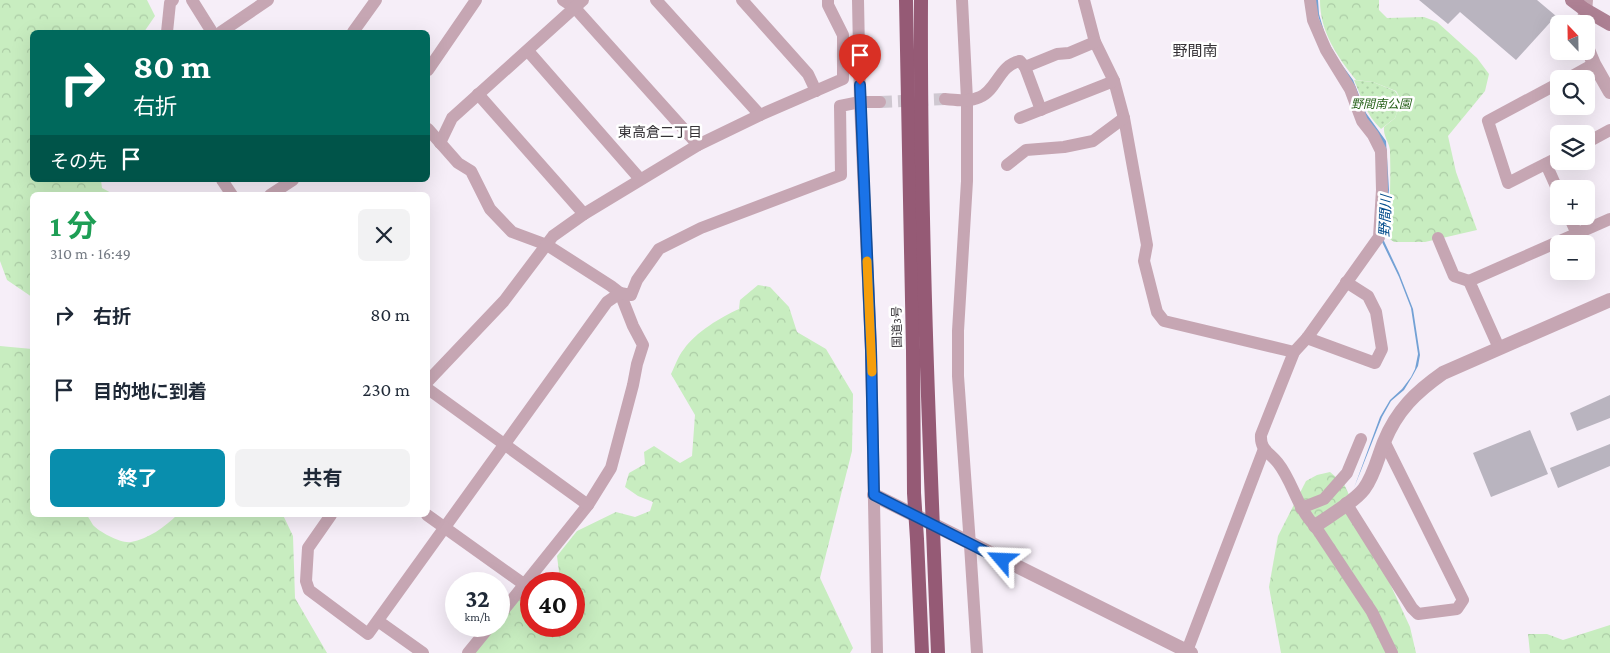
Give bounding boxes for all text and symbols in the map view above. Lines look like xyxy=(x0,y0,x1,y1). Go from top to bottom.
north arrow xyxy=(1550,15,1595,60)
map controls xyxy=(1550,15,1595,280)
pin xyxy=(839,34,881,85)
icon: arrive xyxy=(846,41,874,69)
district label: 野間南 xyxy=(1172,43,1218,59)
text: 80 m xyxy=(133,47,211,86)
icon: right xyxy=(50,50,115,115)
button: search xyxy=(1550,70,1595,115)
text: 右折 xyxy=(133,94,177,119)
park label: 野間南公園 xyxy=(1351,97,1413,111)
district label: 東高倉二丁目 xyxy=(618,124,702,140)
button: layers xyxy=(1550,125,1595,170)
icon: arrive xyxy=(117,145,145,173)
text: その先 xyxy=(50,151,107,172)
button: + xyxy=(1550,180,1595,225)
water label: 野間川 xyxy=(1376,193,1394,237)
text: 1 分 xyxy=(50,209,97,242)
button: close xyxy=(358,209,410,261)
button: − xyxy=(1550,235,1595,280)
text: 310 m · 16:49 xyxy=(50,245,131,262)
icon: right xyxy=(50,301,78,329)
text: 80 m xyxy=(370,304,410,325)
text: 右折 xyxy=(93,306,131,327)
street label: 国道3号 xyxy=(890,306,904,348)
icon: arrive xyxy=(50,376,78,404)
text: 230 m xyxy=(362,379,410,400)
text: 目的地に到着 xyxy=(93,381,207,402)
button: 終了 xyxy=(50,449,225,507)
button: 共有 xyxy=(235,449,410,507)
position arrow xyxy=(975,533,1027,585)
speed limit sign: 40 xyxy=(520,572,585,637)
text: 32 xyxy=(465,585,490,612)
text: km/h xyxy=(465,610,490,624)

